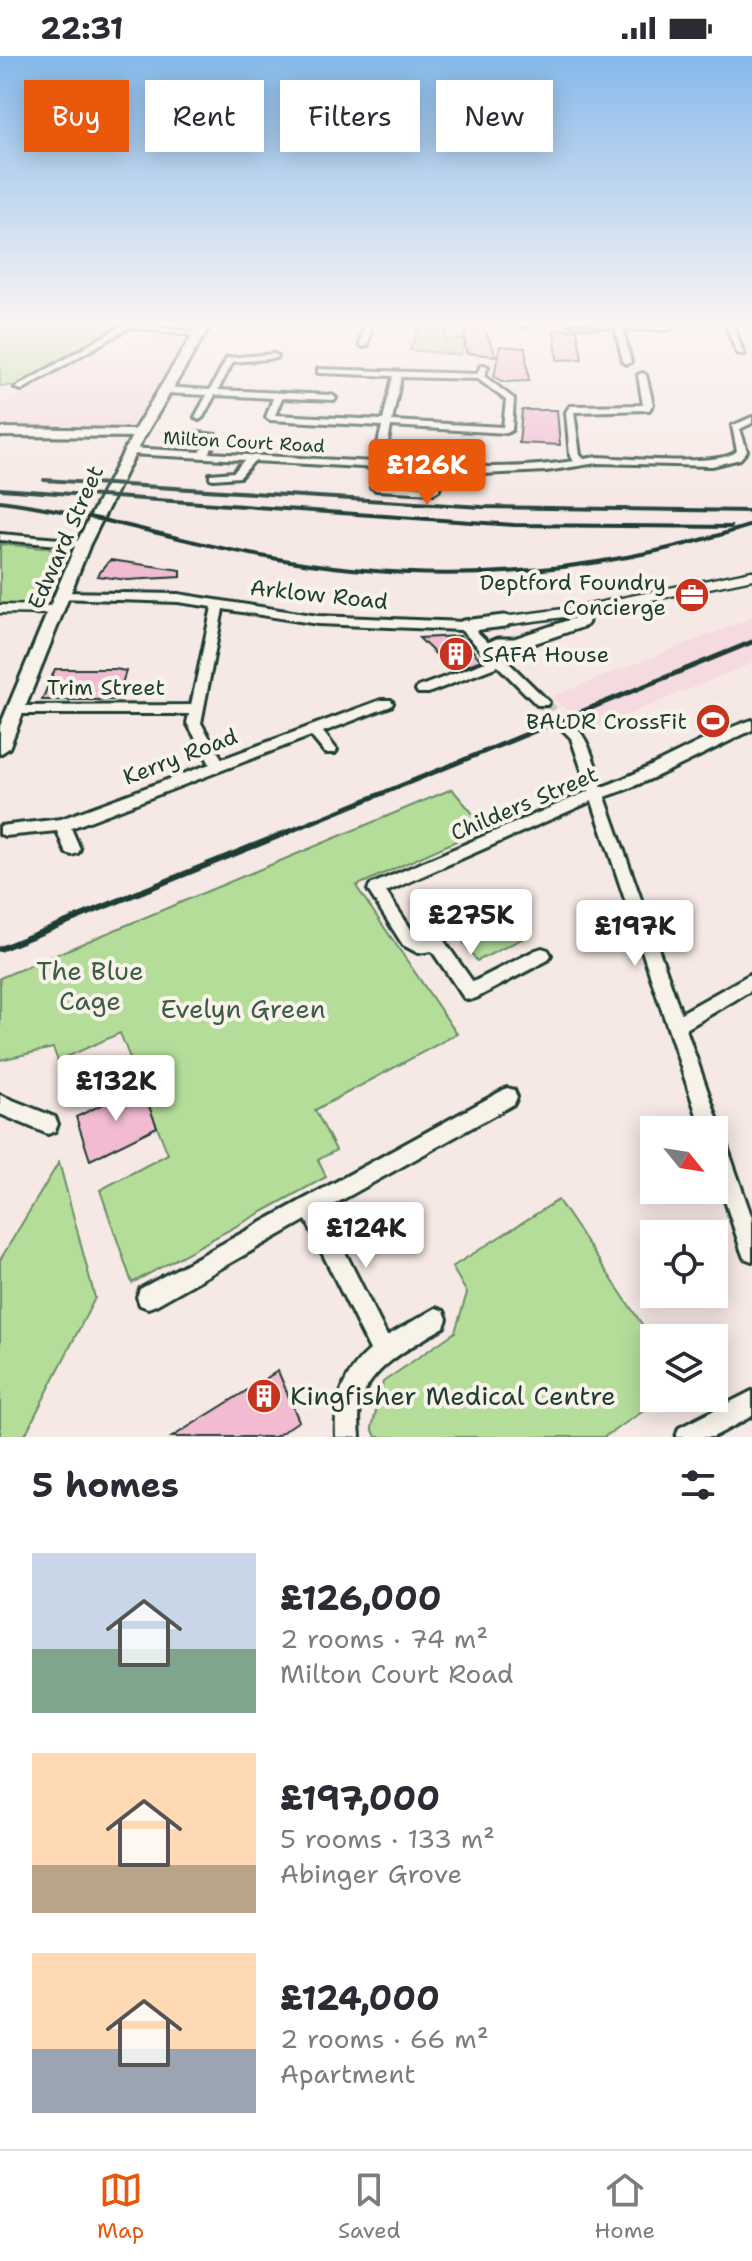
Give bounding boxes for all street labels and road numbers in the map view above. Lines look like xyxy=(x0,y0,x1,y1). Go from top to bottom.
street label: Milton Court Road xyxy=(163,426,325,458)
street label: Edward Street xyxy=(21,461,110,614)
street label: Arklow Road xyxy=(248,573,390,616)
street label: Trim Street xyxy=(47,673,165,702)
street label: Kerry Road xyxy=(119,721,242,792)
street label: Childers Street xyxy=(446,759,602,848)

